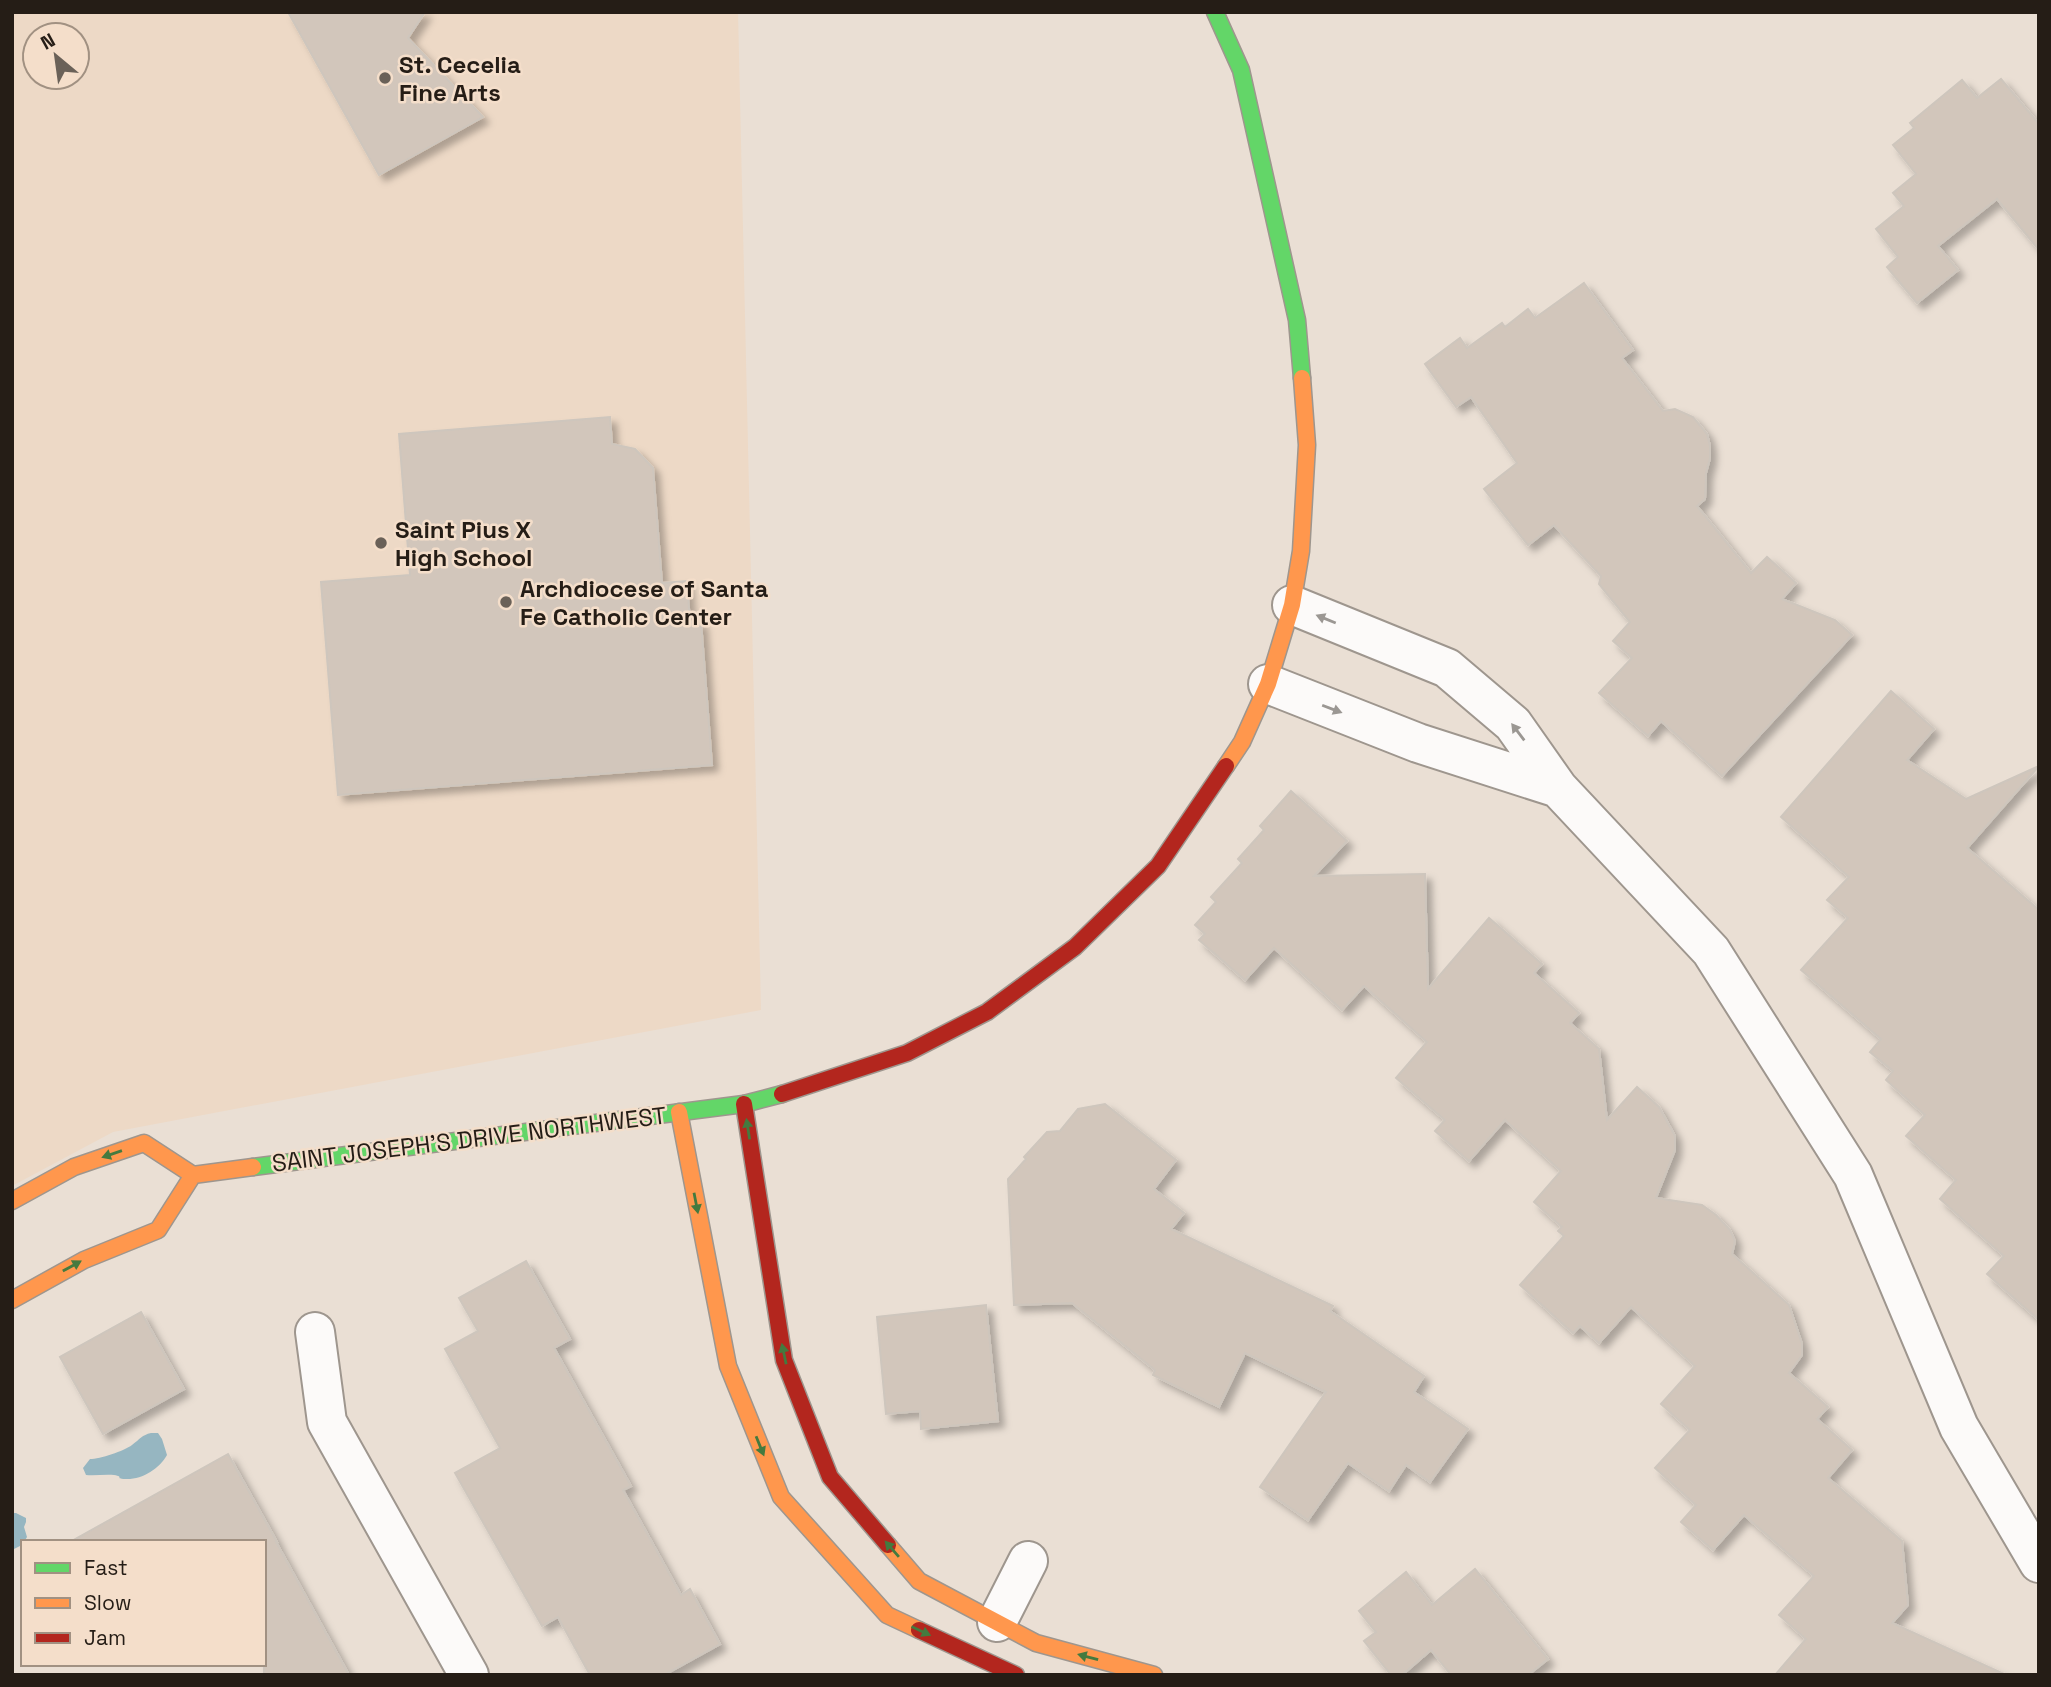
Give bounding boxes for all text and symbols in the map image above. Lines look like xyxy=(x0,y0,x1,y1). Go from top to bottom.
north arrow xyxy=(21,21,91,91)
text: N xyxy=(36,28,60,56)
place label: St. Cecelia Fine Arts xyxy=(399,49,521,108)
marker: St. Cecelia Fine Arts xyxy=(377,70,393,86)
place label: Saint Pius X High School xyxy=(395,514,532,573)
marker: Saint Pius X High School xyxy=(373,535,389,551)
place label: Archdiocese of Santa Fe Catholic Center xyxy=(520,573,769,632)
marker: Archdiocese of Santa Fe Catholic Center xyxy=(498,594,514,610)
one-way arrow xyxy=(1315,613,1336,624)
one-way arrow xyxy=(1321,704,1342,715)
one-way arrow xyxy=(1511,724,1526,742)
street label: SAINT JOSEPH'S DRIVE NORTHWEST xyxy=(270,1099,668,1179)
one-way arrow xyxy=(742,1118,753,1140)
one-way arrow xyxy=(102,1149,123,1160)
one-way arrow xyxy=(691,1192,702,1214)
one-way arrow xyxy=(62,1260,82,1272)
one-way arrow xyxy=(778,1343,789,1365)
one-way arrow xyxy=(754,1435,765,1456)
legend xyxy=(21,1540,266,1666)
one-way arrow xyxy=(885,1541,900,1558)
text: Fast xyxy=(84,1554,128,1581)
text: Slow xyxy=(84,1589,132,1616)
text: Jam xyxy=(84,1624,126,1651)
one-way arrow xyxy=(911,1625,931,1637)
one-way arrow xyxy=(1077,1651,1099,1662)

